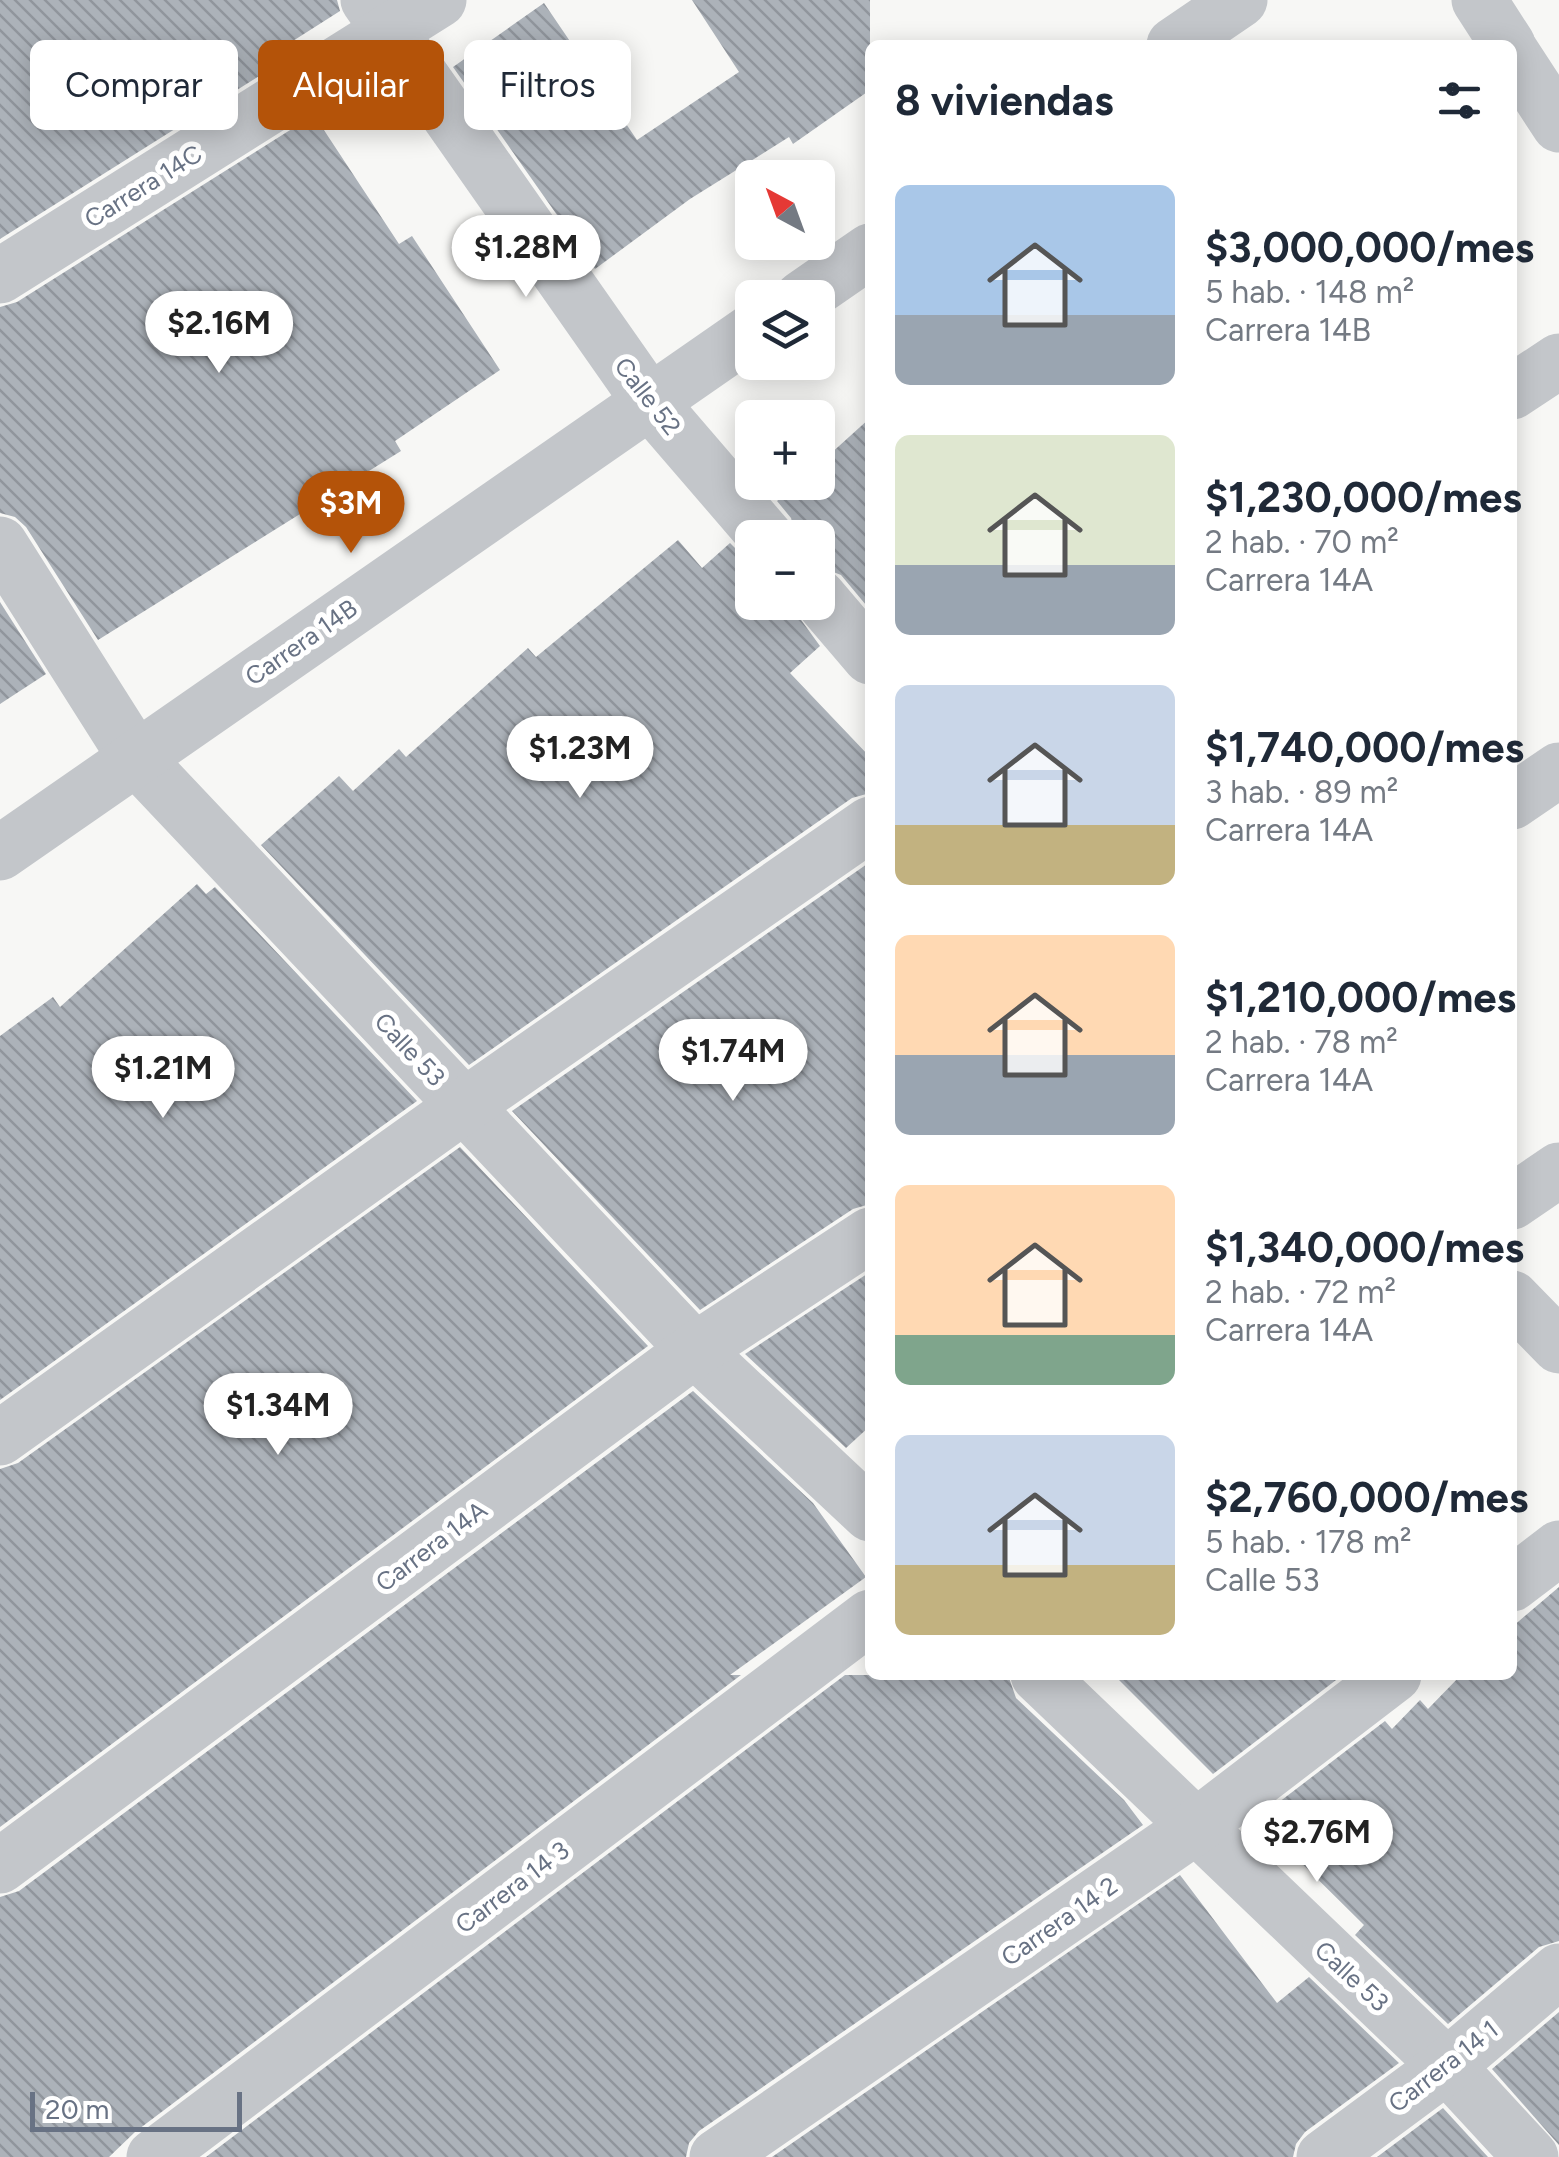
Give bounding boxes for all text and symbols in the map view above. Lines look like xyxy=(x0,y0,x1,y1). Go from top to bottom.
chip: Comprar xyxy=(30,40,238,130)
chip: Alquilar xyxy=(258,40,444,130)
chip: Filtros xyxy=(464,40,631,130)
icon: filters xyxy=(1432,73,1487,128)
text: 8 viviendas xyxy=(895,75,1113,126)
street label: Carrera 14C xyxy=(79,138,207,234)
north arrow xyxy=(735,160,835,260)
map controls xyxy=(735,160,835,620)
pin: $1.28M xyxy=(445,215,607,300)
text: $3,000,000/mes xyxy=(1205,222,1534,273)
icon: home xyxy=(975,225,1095,345)
text: $1.28M xyxy=(474,228,578,266)
text: 5 hab. · 148 m² xyxy=(1205,273,1414,311)
button: layers xyxy=(735,280,835,380)
pin: $2.16M xyxy=(138,291,300,376)
text: $2.16M xyxy=(167,304,271,342)
text: Carrera 14B xyxy=(1205,311,1371,349)
street label: Calle 52 xyxy=(608,351,688,441)
button: + xyxy=(735,400,835,500)
pin: $3M xyxy=(303,471,399,556)
text: $1,230,000/mes xyxy=(1205,472,1522,523)
icon: home xyxy=(975,475,1095,595)
text: $3M xyxy=(320,484,382,522)
button: − xyxy=(735,520,835,620)
text: 2 hab. · 70 m² xyxy=(1205,523,1399,561)
text: Carrera 14A xyxy=(1205,561,1373,599)
street label: Carrera 14B xyxy=(239,592,363,692)
pin: $1.23M xyxy=(499,716,661,801)
text: $1,740,000/mes xyxy=(1205,722,1524,773)
icon: home xyxy=(975,725,1095,845)
text: $1.23M xyxy=(529,729,631,767)
text: 3 hab. · 89 m² xyxy=(1205,773,1398,811)
text: Carrera 14A xyxy=(1205,811,1373,849)
text: $1,210,000/mes xyxy=(1205,972,1516,1023)
icon: home xyxy=(975,975,1095,1095)
street label: Calle 53 xyxy=(368,1006,452,1092)
pin: $1.74M xyxy=(652,1019,814,1104)
text: 2 hab. · 78 m² xyxy=(1205,1023,1398,1061)
text: $1.74M xyxy=(681,1032,785,1070)
pin: $1.21M xyxy=(82,1036,244,1121)
text: $1.21M xyxy=(114,1049,212,1087)
text: Carrera 14A xyxy=(1205,1061,1373,1099)
text: $1,340,000/mes xyxy=(1205,1222,1524,1273)
icon: home xyxy=(975,1225,1095,1345)
text: 2 hab. · 72 m² xyxy=(1205,1273,1396,1311)
text: Carrera 14A xyxy=(1205,1311,1373,1349)
pin: $1.34M xyxy=(197,1373,359,1458)
text: $1.34M xyxy=(226,1386,330,1424)
text: $2,760,000/mes xyxy=(1205,1472,1528,1523)
icon: home xyxy=(975,1475,1095,1595)
street label: Carrera 14A xyxy=(369,1494,493,1598)
text: 5 hab. · 178 m² xyxy=(1205,1523,1412,1561)
text: Calle 53 xyxy=(1205,1561,1320,1599)
pin: $2.76M xyxy=(1236,1800,1398,1885)
text: $2.76M xyxy=(1263,1813,1371,1851)
street label: Carrera 14 3 xyxy=(449,1835,575,1939)
street label: Carrera 14 2 xyxy=(995,1870,1123,1972)
street label: Calle 53 xyxy=(1309,1934,1395,2018)
street label: Carrera 14 1 xyxy=(1382,2014,1504,2118)
scale bar xyxy=(30,2087,242,2132)
text: 20 m xyxy=(45,2092,109,2126)

